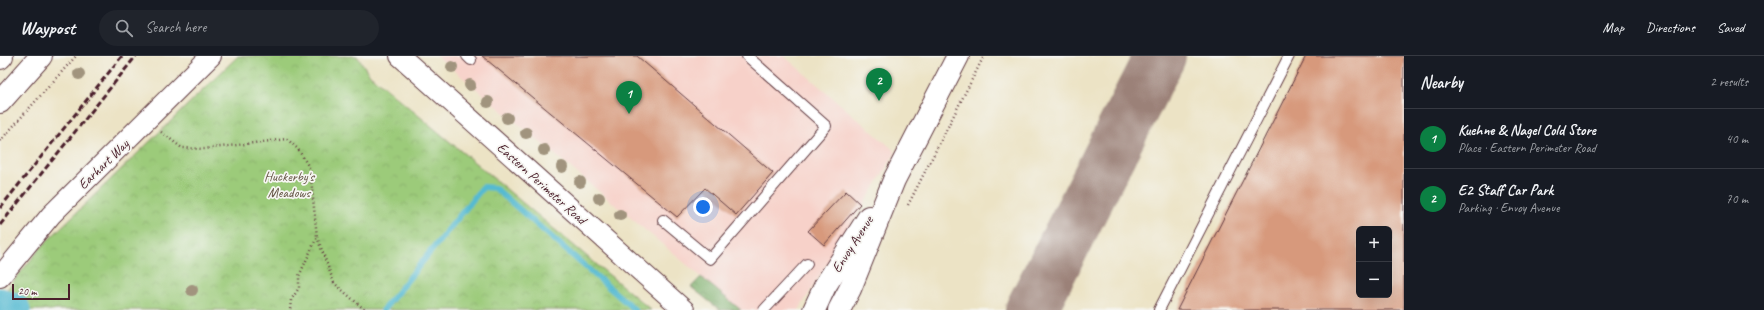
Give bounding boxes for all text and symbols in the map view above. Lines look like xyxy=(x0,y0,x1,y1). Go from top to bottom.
search box xyxy=(99,10,379,46)
text: Waypost xyxy=(20,16,75,40)
icon: search xyxy=(113,17,135,39)
text: Search here xyxy=(145,18,206,37)
text: Map xyxy=(1603,19,1624,36)
text: Directions xyxy=(1646,19,1695,36)
text: Saved xyxy=(1717,19,1744,36)
pin: 2 xyxy=(866,68,892,101)
text: Nearby xyxy=(1420,72,1463,93)
text: 2 results xyxy=(1710,74,1748,90)
pin: 1 xyxy=(616,81,642,114)
text: Kuehne & Nagel Cold Store xyxy=(1458,121,1596,140)
text: 1 xyxy=(1430,131,1436,147)
text: 40 m xyxy=(1726,131,1748,147)
street label: Earhart Way xyxy=(74,135,133,193)
street label: Eastern Perimeter Road xyxy=(493,139,592,230)
text: Place · Eastern Perimeter Road xyxy=(1458,140,1596,156)
park label: Huckerby's Meadows xyxy=(264,168,315,201)
text: E2 Staff Car Park xyxy=(1458,181,1553,200)
text: 2 xyxy=(1430,191,1436,207)
text: 70 m xyxy=(1726,191,1748,207)
your location xyxy=(693,197,713,217)
text: Parking · Envoy Avenue xyxy=(1458,200,1559,216)
street label: Envoy Avenue xyxy=(828,212,878,276)
map controls xyxy=(1356,226,1392,298)
button: + xyxy=(1356,226,1392,262)
button: − xyxy=(1356,262,1392,298)
scale bar xyxy=(12,282,70,301)
text: 20 m xyxy=(18,284,37,298)

